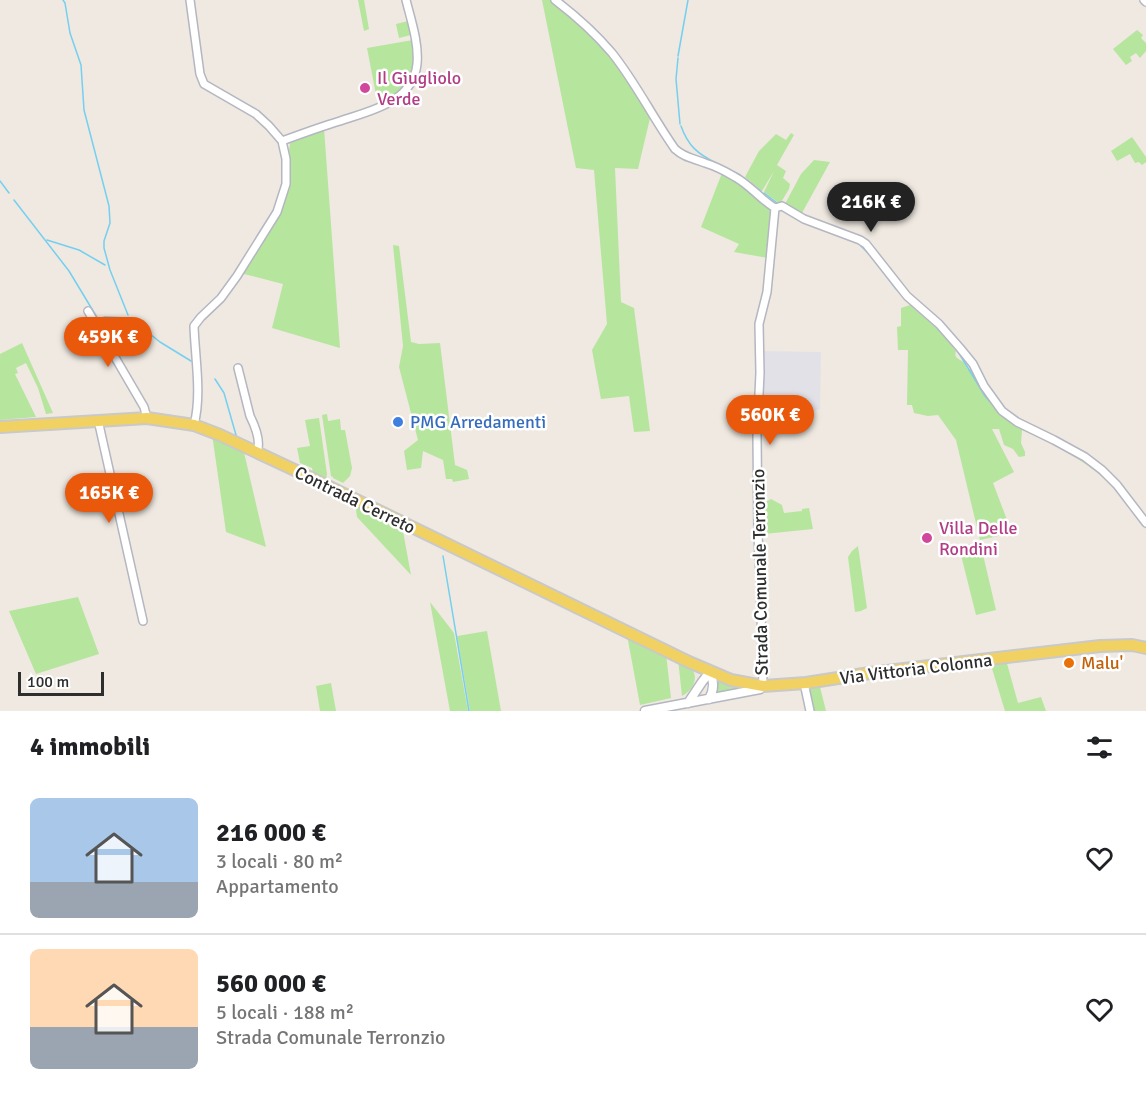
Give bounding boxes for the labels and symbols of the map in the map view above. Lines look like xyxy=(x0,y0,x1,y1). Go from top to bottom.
place label: Il Giugliolo Verde xyxy=(377,67,461,110)
marker: Il Giugliolo Verde xyxy=(358,81,372,95)
pin: 216K € xyxy=(822,182,920,233)
pin: 459K € xyxy=(59,317,157,368)
pin: 560K € xyxy=(721,395,819,446)
place label: PMG Arredamenti xyxy=(410,411,546,433)
marker: PMG Arredamenti xyxy=(391,415,405,429)
street label: Contrada Cerreto xyxy=(291,461,419,539)
street label: Strada Comunale Terronzio xyxy=(747,469,773,675)
pin: 165K € xyxy=(60,473,158,524)
place label: Villa Delle Rondini xyxy=(939,517,1018,560)
marker: Villa Delle Rondini xyxy=(920,531,934,545)
street label: Via Vittoria Colonna xyxy=(839,649,993,689)
place label: Malu' xyxy=(1081,652,1123,674)
marker: Malu' xyxy=(1062,656,1076,670)
scale bar xyxy=(18,669,104,696)

